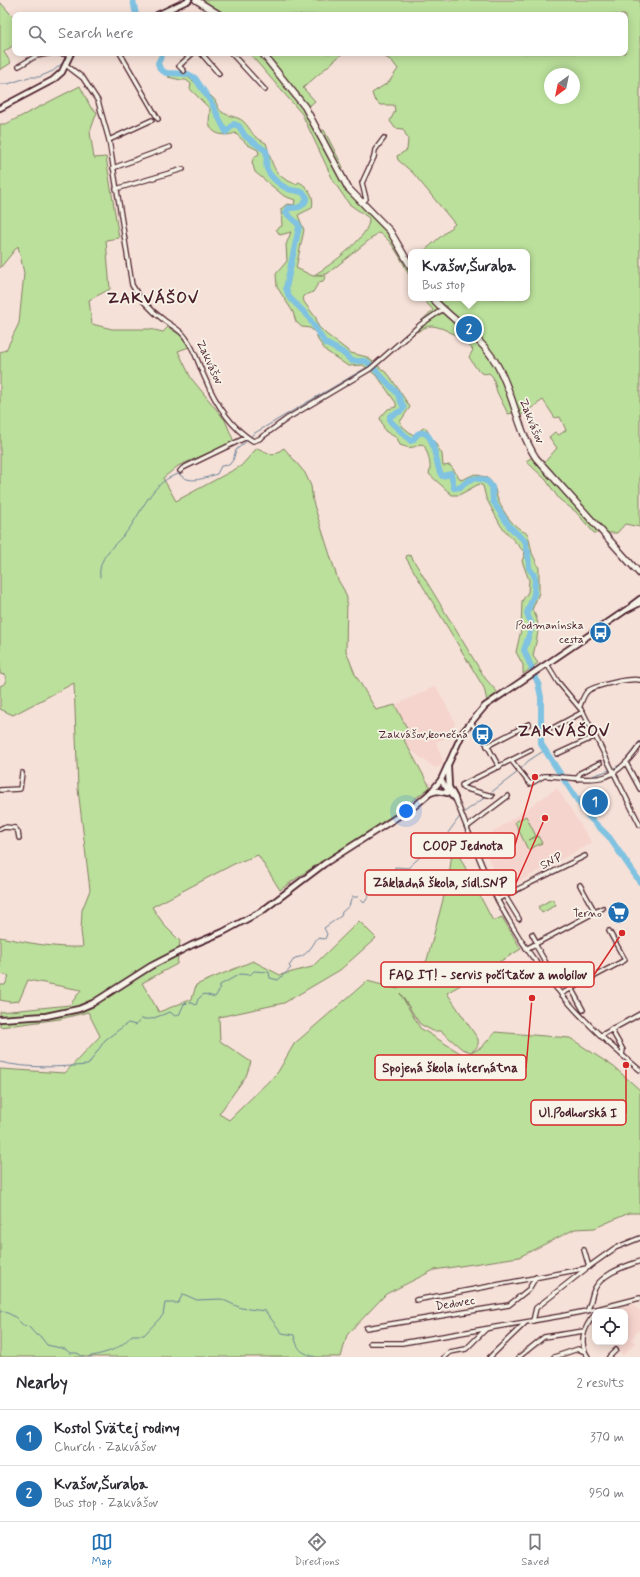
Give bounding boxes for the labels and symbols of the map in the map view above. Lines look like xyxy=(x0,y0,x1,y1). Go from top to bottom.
north arrow xyxy=(544,68,580,104)
district label: ZAKVÁŠOV xyxy=(107,288,199,309)
pin: 2 xyxy=(456,314,482,344)
street label: Zakvášov xyxy=(192,338,227,388)
street label: Zakvášov xyxy=(515,396,548,447)
place label: Podmanínska cesta xyxy=(515,618,584,648)
bus stop icon: Podmanínska cesta xyxy=(587,619,613,645)
bus stop icon: Zakvášov,konečná xyxy=(470,721,496,747)
district label: ZAKVÁŠOV xyxy=(518,721,610,742)
place label: Zakvášov,konečná xyxy=(378,727,468,743)
pin: 1 xyxy=(582,787,608,817)
your location xyxy=(396,801,416,821)
callout: COOP Jednota xyxy=(411,833,515,858)
text: COOP Jednota xyxy=(423,838,503,855)
street label: SNP xyxy=(538,850,565,874)
callout: Základná škola, sídl.SNP xyxy=(365,870,516,895)
text: Základná škola, sídl.SNP xyxy=(373,875,508,892)
supermarket icon: Terno xyxy=(605,900,631,926)
place label: Terno xyxy=(573,906,602,922)
callout: FAQ IT! - servis počítačov a mobilov xyxy=(381,962,594,987)
text: FAQ IT! - servis počítačov a mobilov xyxy=(389,967,588,984)
callout: Spojená škola internátna xyxy=(375,1055,526,1080)
text: Spojená škola internátna xyxy=(382,1060,518,1078)
callout: Ul.Podhorská I xyxy=(531,1100,626,1125)
text: Ul.Podhorská I xyxy=(539,1105,617,1122)
street label: Dedovec xyxy=(434,1293,476,1315)

